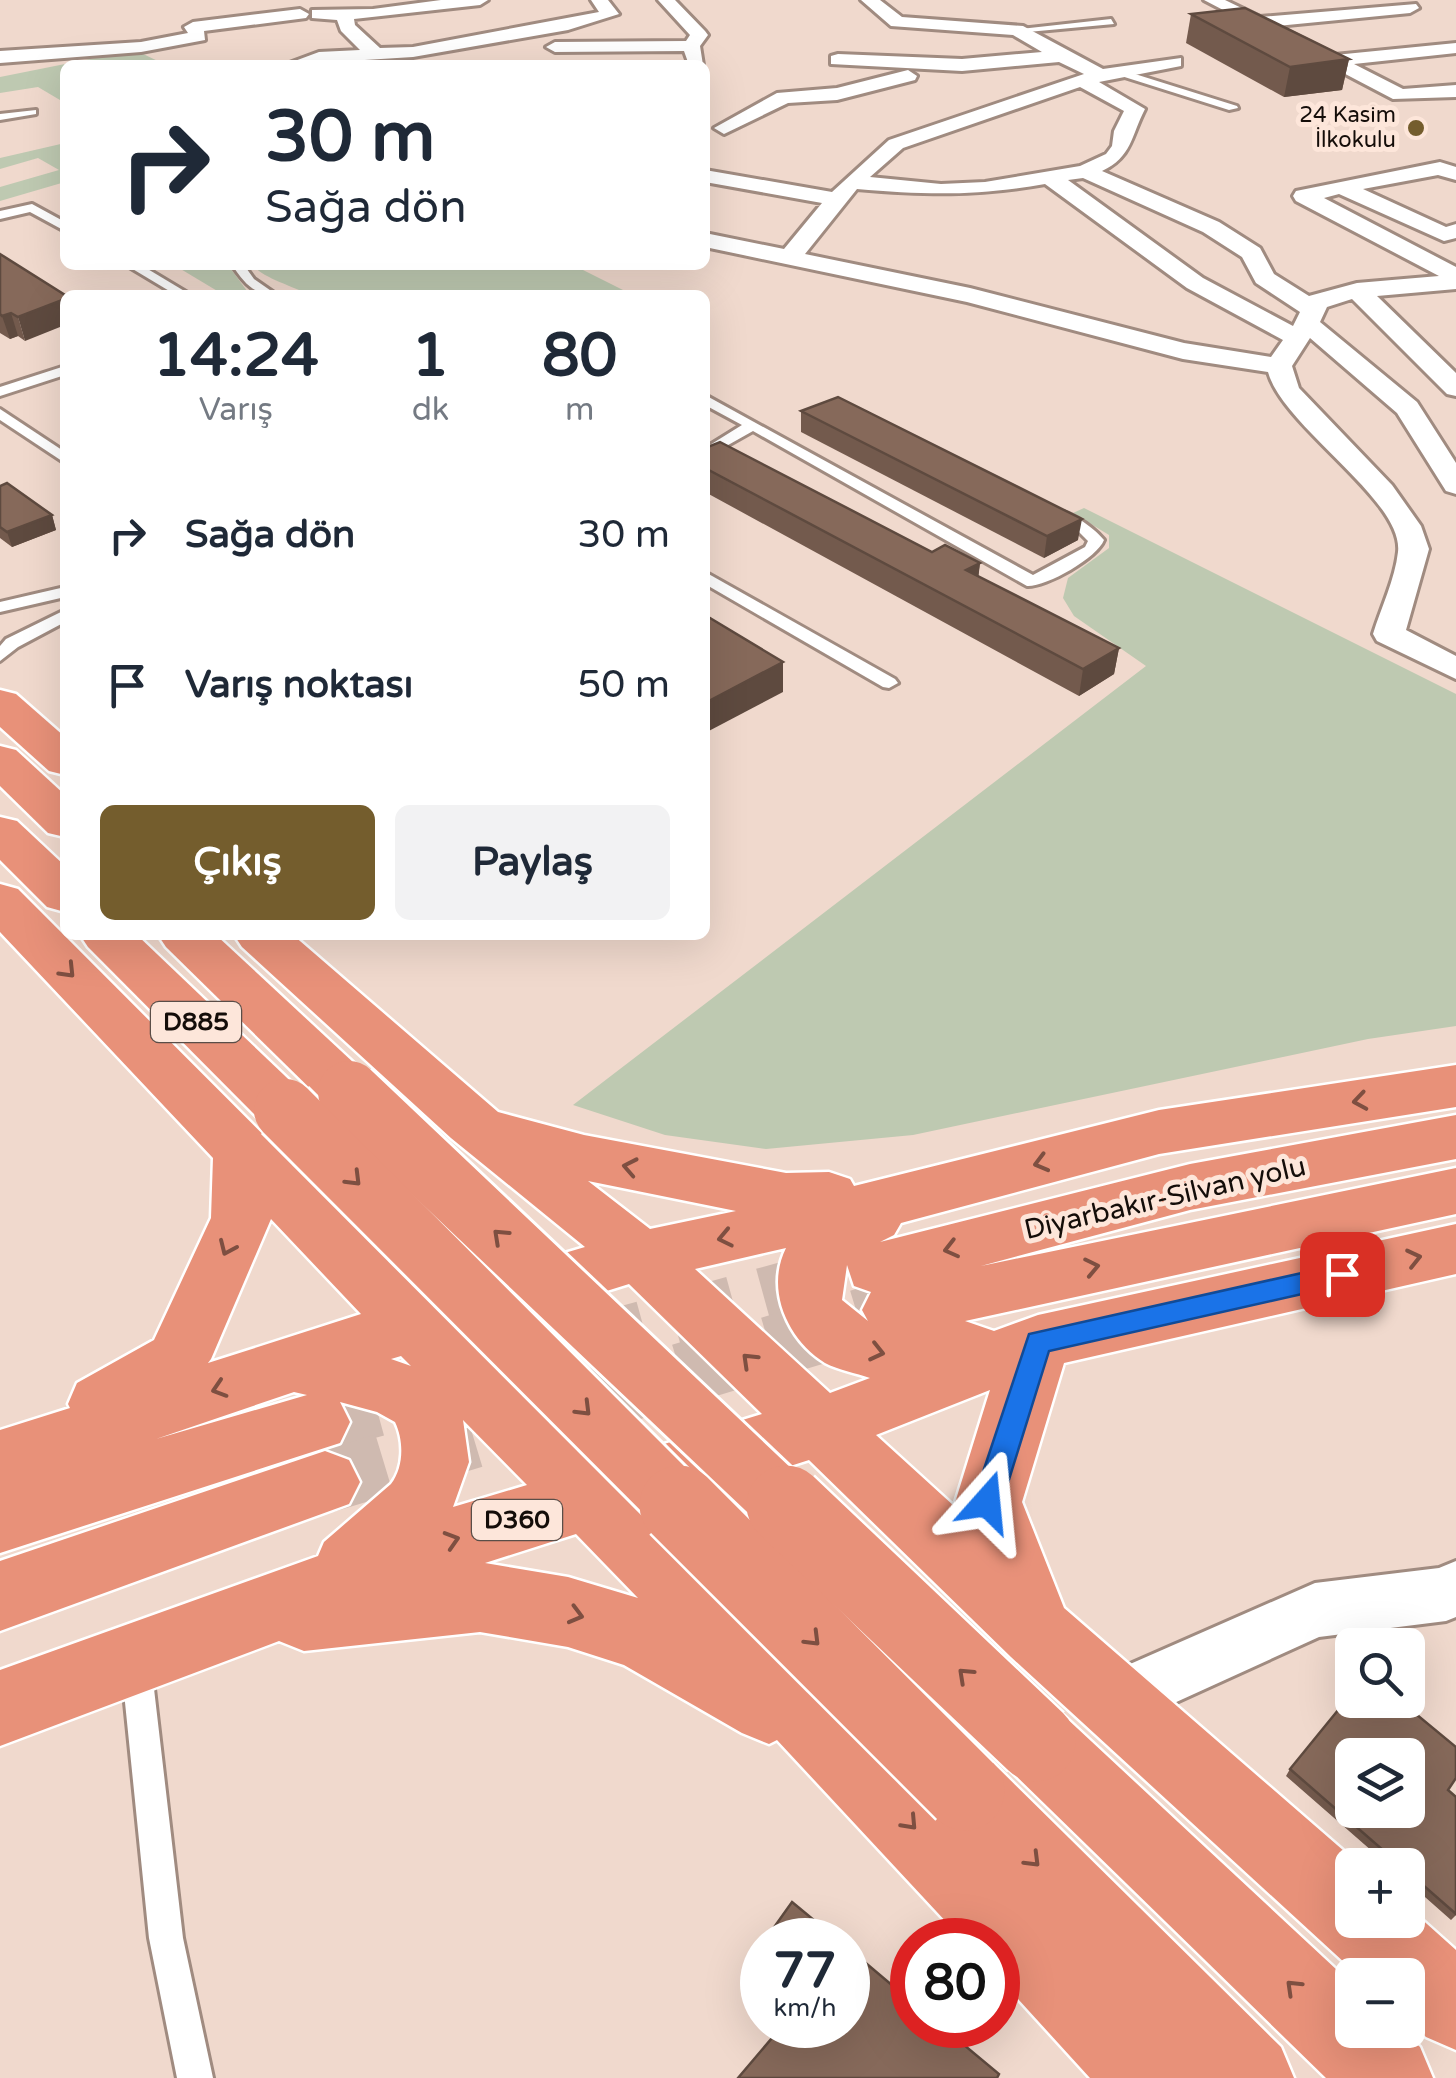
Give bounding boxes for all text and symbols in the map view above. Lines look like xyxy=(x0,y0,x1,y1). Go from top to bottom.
text: 30 m xyxy=(265,96,435,180)
icon: right xyxy=(100,100,230,230)
place label: 24 Kasim İlkokulu xyxy=(1299,102,1396,153)
marker: 24 Kasim İlkokulu xyxy=(1405,117,1427,139)
text: Sağa dön xyxy=(265,181,467,235)
text: 14:24 xyxy=(153,320,319,392)
text: 1 xyxy=(412,320,449,392)
text: 80 xyxy=(542,320,617,392)
text: Varış xyxy=(199,391,273,429)
text: dk xyxy=(412,391,449,429)
text: m xyxy=(565,391,594,429)
icon: right xyxy=(100,508,155,563)
text: Sağa dön xyxy=(185,512,355,558)
text: 30 m xyxy=(578,512,670,558)
icon: arrive xyxy=(100,658,155,713)
text: Varış noktası xyxy=(185,662,413,708)
text: 50 m xyxy=(578,662,670,708)
button: Çıkış xyxy=(100,805,375,920)
button: Paylaş xyxy=(395,805,670,920)
one-way arrow xyxy=(56,960,74,978)
road number: D885 xyxy=(151,1002,241,1042)
one-way arrow xyxy=(1351,1090,1368,1111)
street label: Diyarbakır-Silvan yolu xyxy=(1021,1149,1309,1247)
one-way arrow xyxy=(1033,1152,1050,1173)
one-way arrow xyxy=(622,1157,639,1178)
one-way arrow xyxy=(343,1167,361,1185)
one-way arrow xyxy=(717,1226,734,1247)
one-way arrow xyxy=(494,1230,512,1248)
pin xyxy=(1300,1232,1385,1317)
one-way arrow xyxy=(943,1237,960,1258)
one-way arrow xyxy=(219,1238,239,1256)
icon: arrive xyxy=(1315,1247,1370,1302)
one-way arrow xyxy=(1405,1249,1422,1270)
one-way arrow xyxy=(1083,1258,1100,1279)
one-way arrow xyxy=(868,1340,885,1361)
one-way arrow xyxy=(742,1354,761,1372)
one-way arrow xyxy=(212,1377,229,1397)
one-way arrow xyxy=(572,1398,590,1416)
position arrow xyxy=(935,1450,1039,1554)
road number: D360 xyxy=(472,1500,562,1540)
one-way arrow xyxy=(443,1531,460,1552)
one-way arrow xyxy=(566,1603,584,1624)
one-way arrow xyxy=(801,1628,819,1646)
map controls xyxy=(1335,1628,1425,2048)
button: search xyxy=(1335,1628,1425,1718)
one-way arrow xyxy=(959,1669,977,1687)
button: layers xyxy=(1335,1738,1425,1828)
one-way arrow xyxy=(898,1811,916,1830)
button: + xyxy=(1335,1848,1425,1938)
one-way arrow xyxy=(1022,1849,1040,1867)
speed limit sign: 80 xyxy=(890,1918,1020,2048)
text: 77 xyxy=(774,1941,836,2001)
button: − xyxy=(1335,1958,1425,2048)
one-way arrow xyxy=(1287,1981,1305,1999)
text: km/h xyxy=(774,1993,836,2023)

